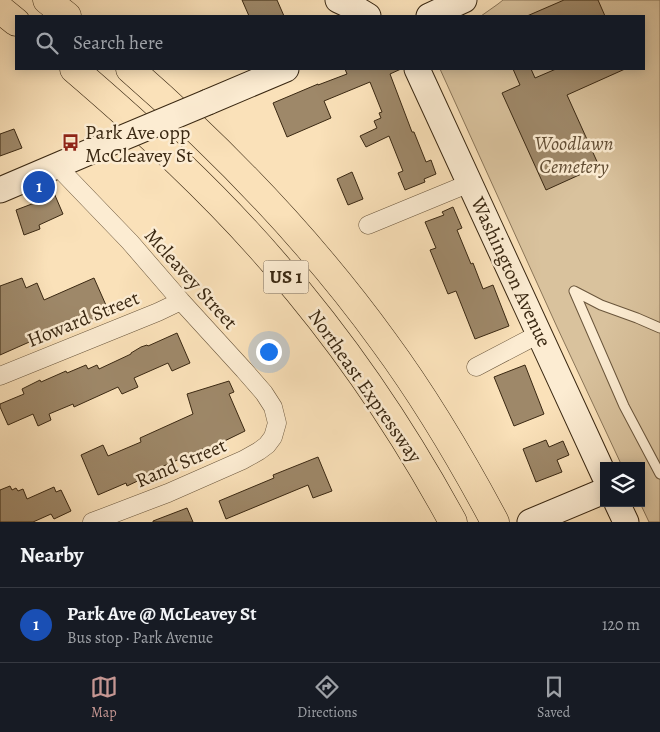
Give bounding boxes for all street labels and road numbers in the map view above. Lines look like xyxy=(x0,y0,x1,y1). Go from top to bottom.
street label: Washington Avenue xyxy=(464,192,558,351)
street label: Mcleavey Street xyxy=(138,223,244,336)
road number: US 1 xyxy=(264,260,308,294)
street label: Howard Street xyxy=(23,284,143,354)
street label: Northeast Expressway xyxy=(302,304,429,469)
street label: Rand Street xyxy=(132,432,231,494)

